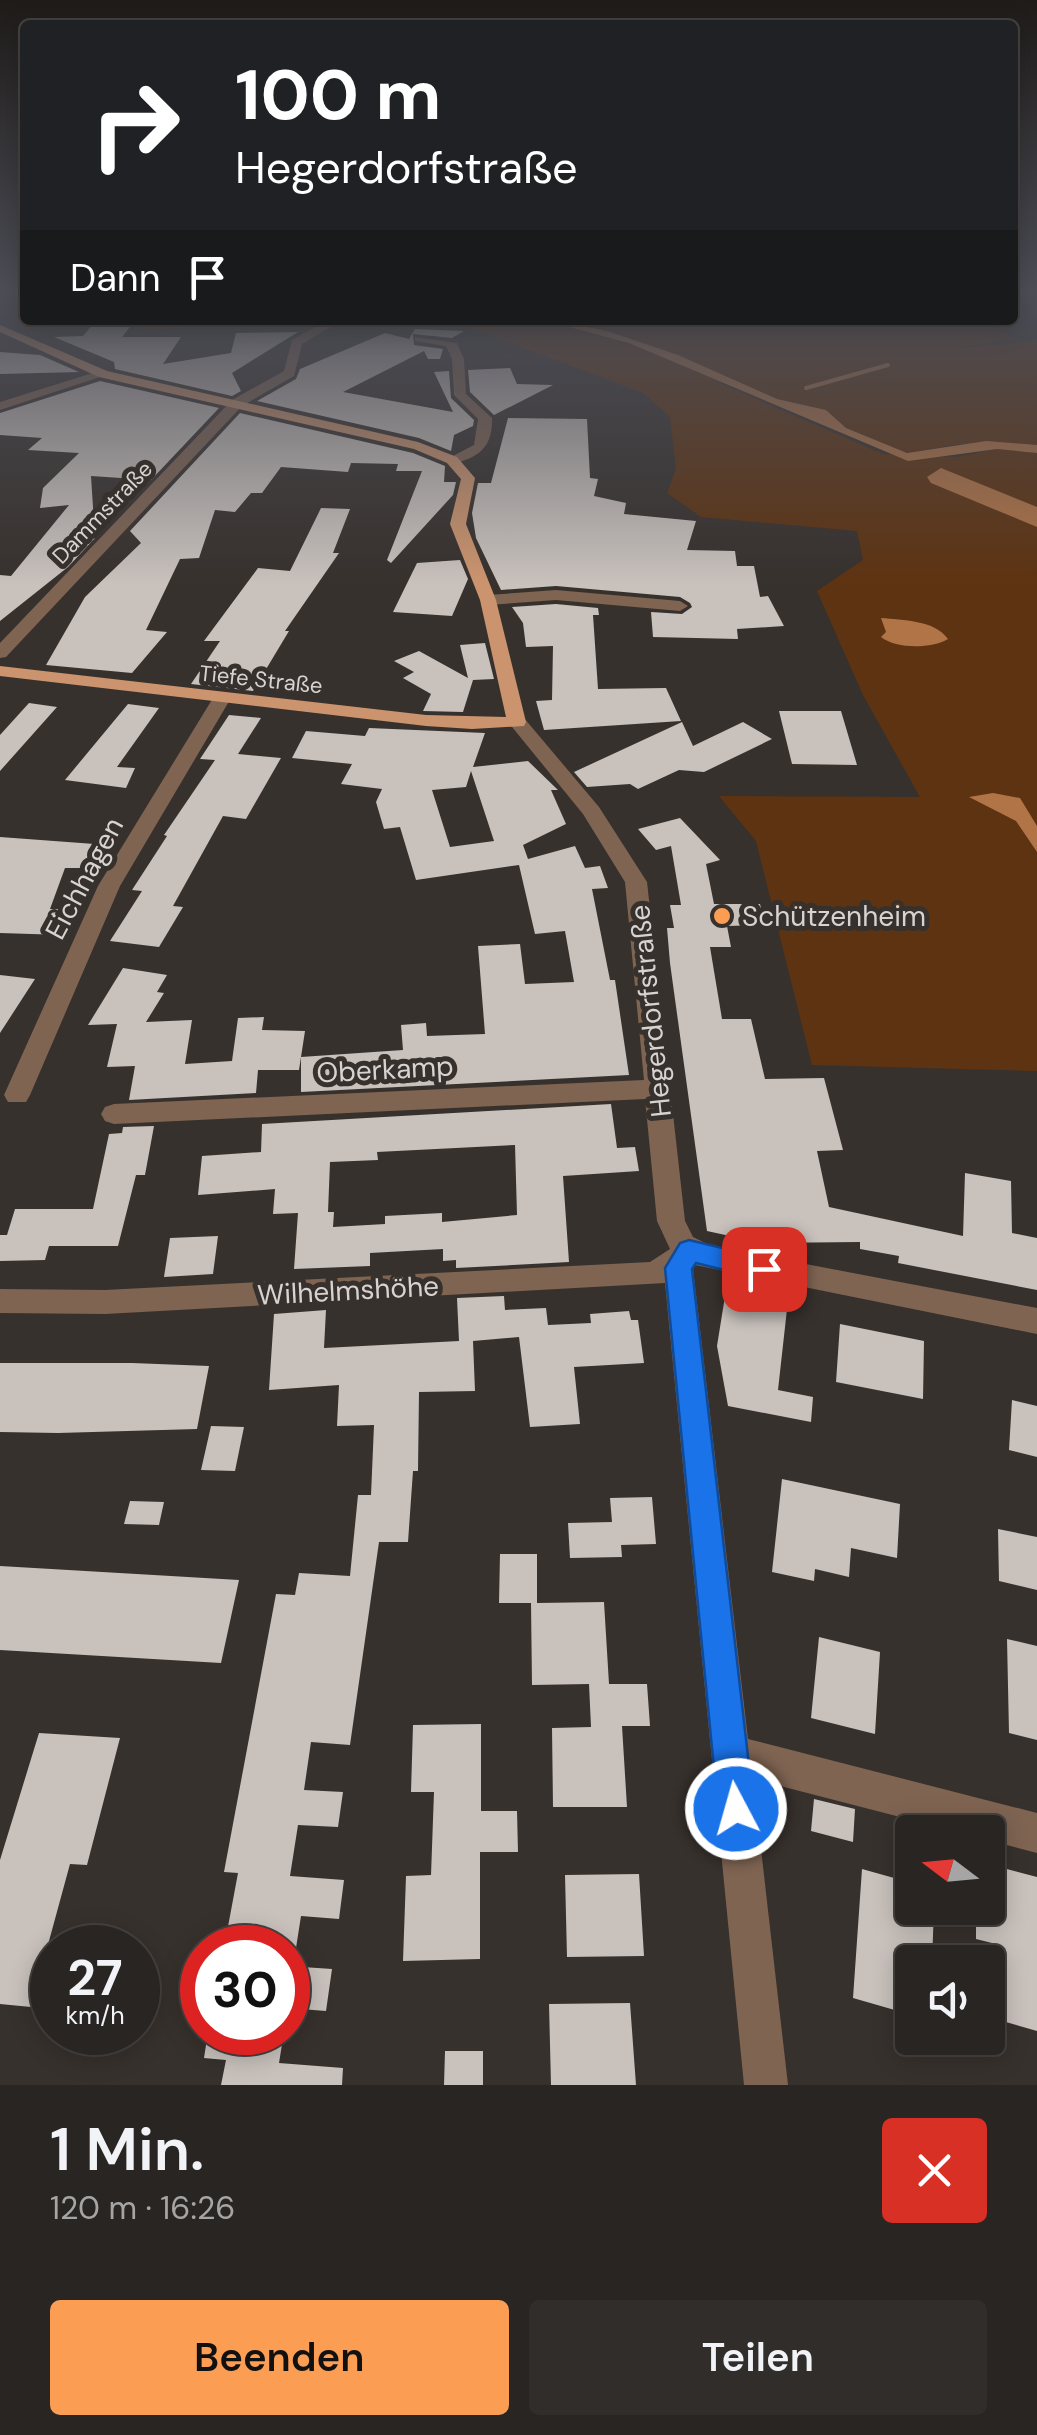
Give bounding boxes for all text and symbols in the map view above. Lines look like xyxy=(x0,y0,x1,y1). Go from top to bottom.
text: 100 m xyxy=(235,50,441,141)
icon: right xyxy=(70,60,200,190)
text: Hegerdorfstraße xyxy=(235,138,578,197)
icon: arrive xyxy=(180,250,235,305)
text: Dann xyxy=(70,253,160,303)
street label: Dammstraße xyxy=(46,455,159,570)
street label: Tiefe Straße xyxy=(198,659,324,700)
street label: Eichhagen xyxy=(37,811,132,946)
place label: Schützenheim xyxy=(742,898,926,935)
street label: Hegerdorfstraße xyxy=(621,903,680,1119)
marker: Schützenheim xyxy=(711,905,733,927)
street label: Oberkamp xyxy=(316,1047,454,1092)
pin xyxy=(722,1227,807,1312)
icon: arrive xyxy=(737,1242,792,1297)
street label: Wilhelmshöhe xyxy=(256,1267,440,1314)
position arrow xyxy=(684,1757,788,1861)
north arrow xyxy=(895,1815,1005,1925)
map controls xyxy=(895,1815,1005,2055)
speed limit sign: 30 xyxy=(180,1925,310,2055)
text: 27 xyxy=(67,1945,123,2011)
button: sound xyxy=(895,1945,1005,2055)
text: km/h xyxy=(65,1999,125,2032)
text: 1 Min. xyxy=(50,2110,204,2189)
button: close xyxy=(882,2118,987,2223)
text: 120 m · 16:26 xyxy=(50,2187,235,2229)
button: Beenden xyxy=(50,2300,509,2415)
button: Teilen xyxy=(529,2300,987,2415)

